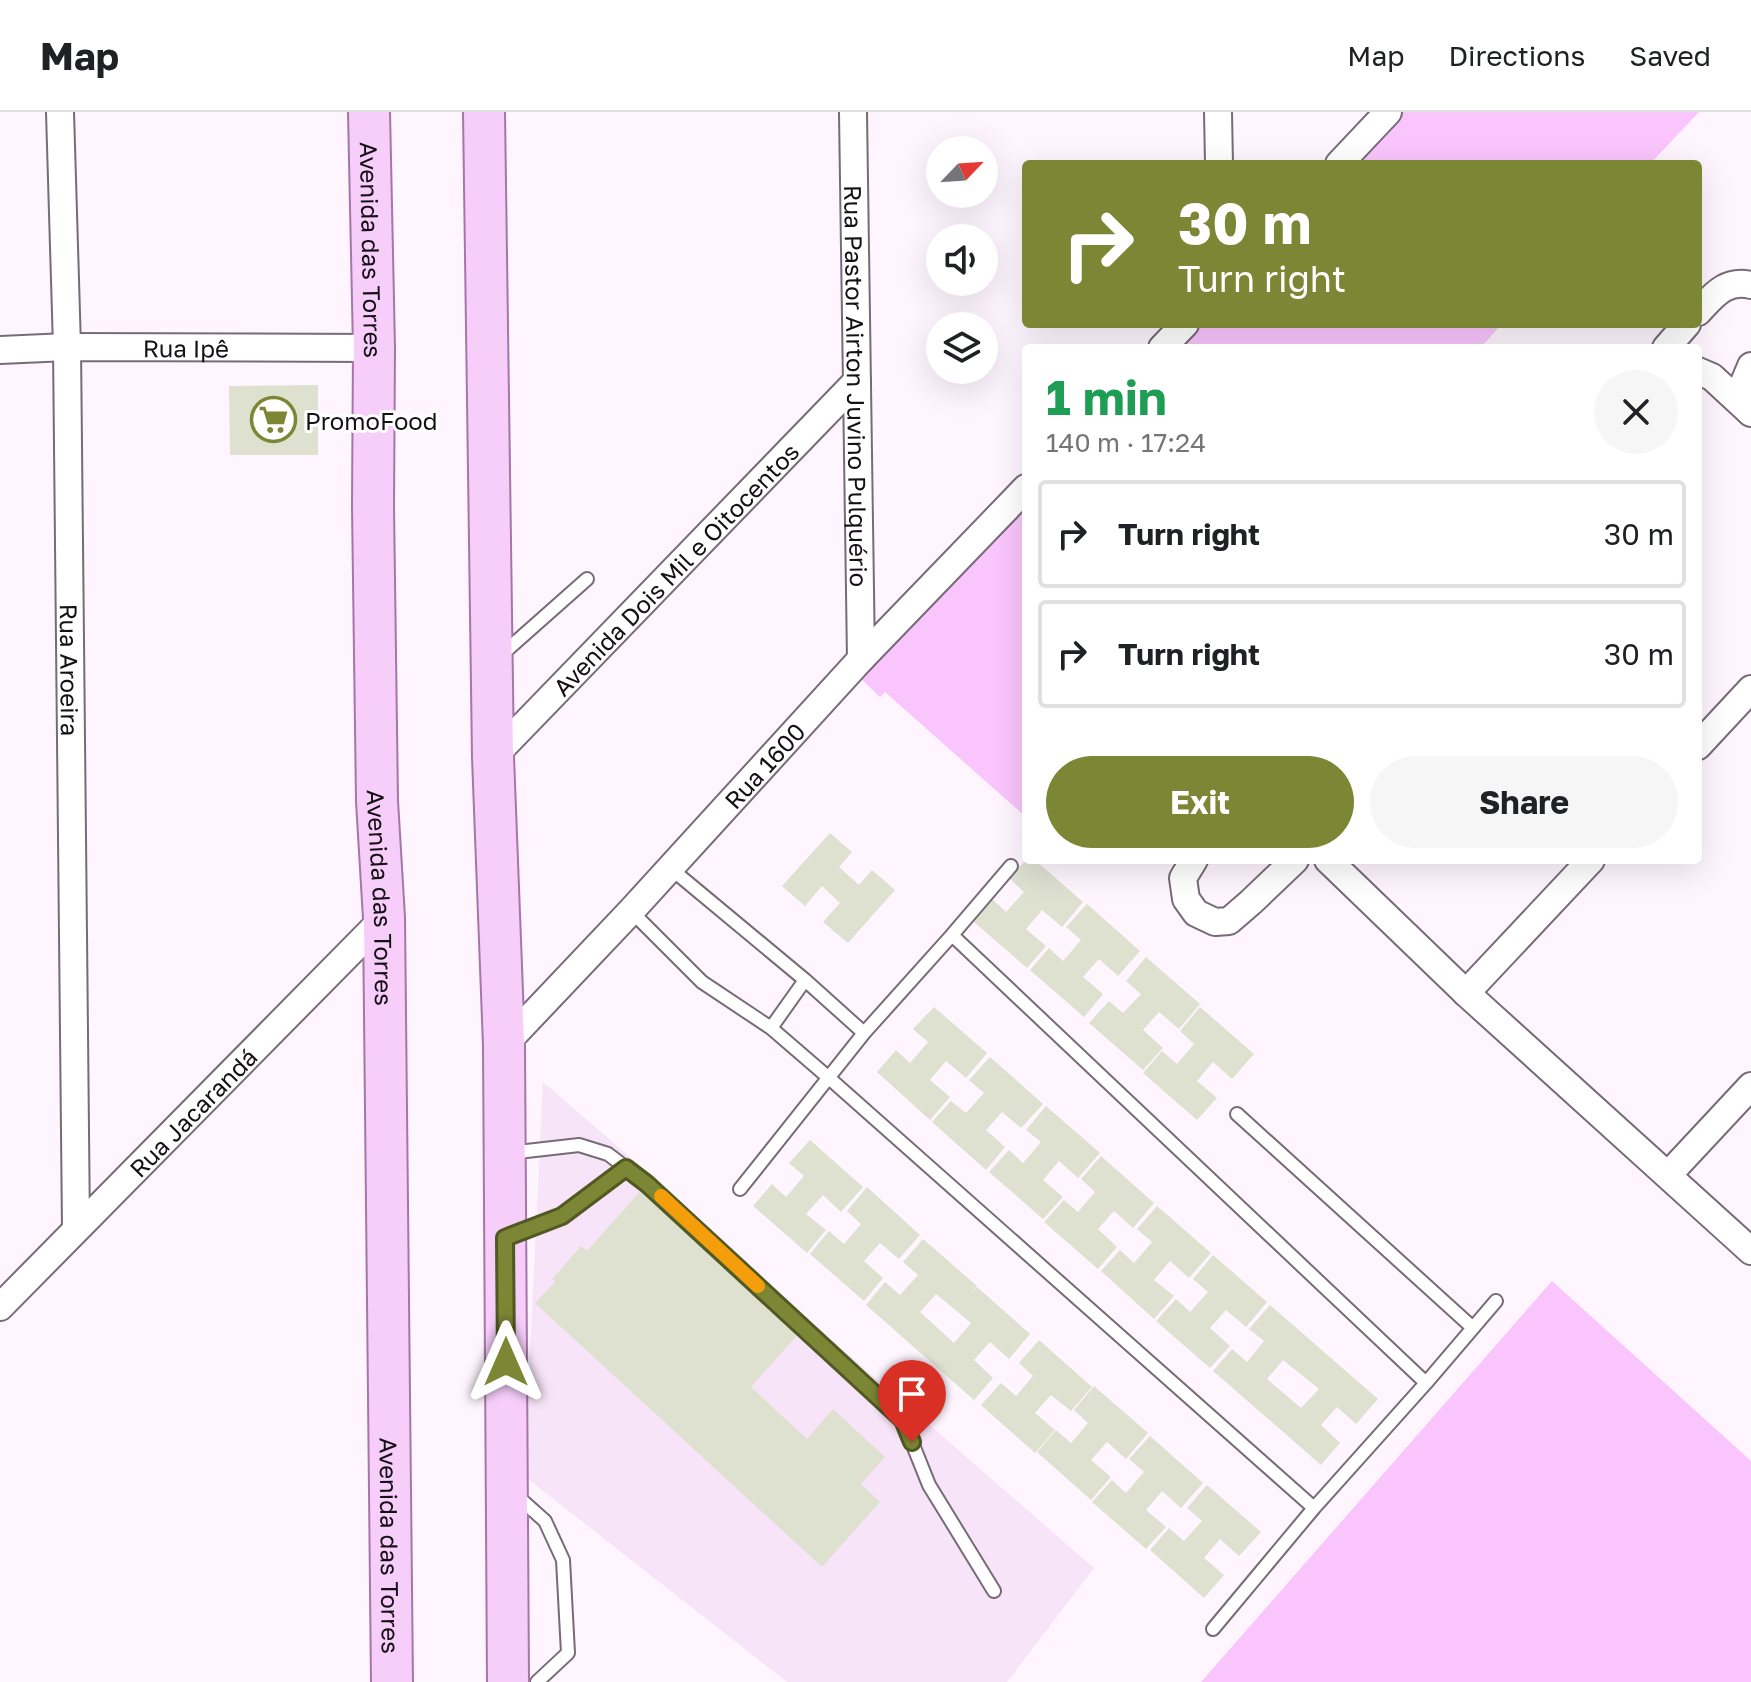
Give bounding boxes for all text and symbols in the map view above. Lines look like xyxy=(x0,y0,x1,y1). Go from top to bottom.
text: Map xyxy=(40,33,119,78)
text: Map xyxy=(1347,39,1404,72)
text: Directions xyxy=(1448,39,1585,72)
text: Saved xyxy=(1629,39,1711,72)
north arrow xyxy=(926,136,998,208)
map controls xyxy=(926,136,998,384)
street label: Avenida das Torres xyxy=(355,141,389,358)
street label: Rua Pastor Airton Juvino Pulquério xyxy=(840,185,874,587)
text: 30 m xyxy=(1178,189,1312,256)
icon: right xyxy=(1046,192,1150,296)
button: sound xyxy=(926,224,998,296)
text: Turn right xyxy=(1178,257,1346,300)
button: layers xyxy=(926,312,998,384)
street label: Rua Ipê xyxy=(143,333,229,362)
text: 1 min xyxy=(1046,368,1167,426)
button: close xyxy=(1594,370,1678,454)
supermarket icon: PromoFood xyxy=(250,396,298,444)
place label: PromoFood xyxy=(305,406,437,435)
text: 140 m · 17:24 xyxy=(1046,427,1206,458)
street label: Avenida Dois Mil e Oitocentos xyxy=(546,436,804,701)
icon: right xyxy=(1050,512,1094,556)
text: Turn right xyxy=(1118,516,1260,552)
text: 30 m xyxy=(1604,516,1674,552)
street label: Rua Aroeira xyxy=(55,603,85,736)
icon: right xyxy=(1050,632,1094,676)
text: Turn right xyxy=(1118,636,1260,672)
text: 30 m xyxy=(1604,636,1674,672)
street label: Rua 1600 xyxy=(718,716,810,814)
button: Exit xyxy=(1046,756,1354,848)
button: Share xyxy=(1370,756,1678,848)
street label: Avenida das Torres xyxy=(362,790,399,1006)
street label: Rua Jacarandá xyxy=(123,1042,262,1182)
position arrow xyxy=(464,1320,548,1404)
pin xyxy=(878,1360,946,1442)
icon: arrive xyxy=(890,1372,934,1416)
street label: Avenida das Torres xyxy=(375,1437,406,1654)

